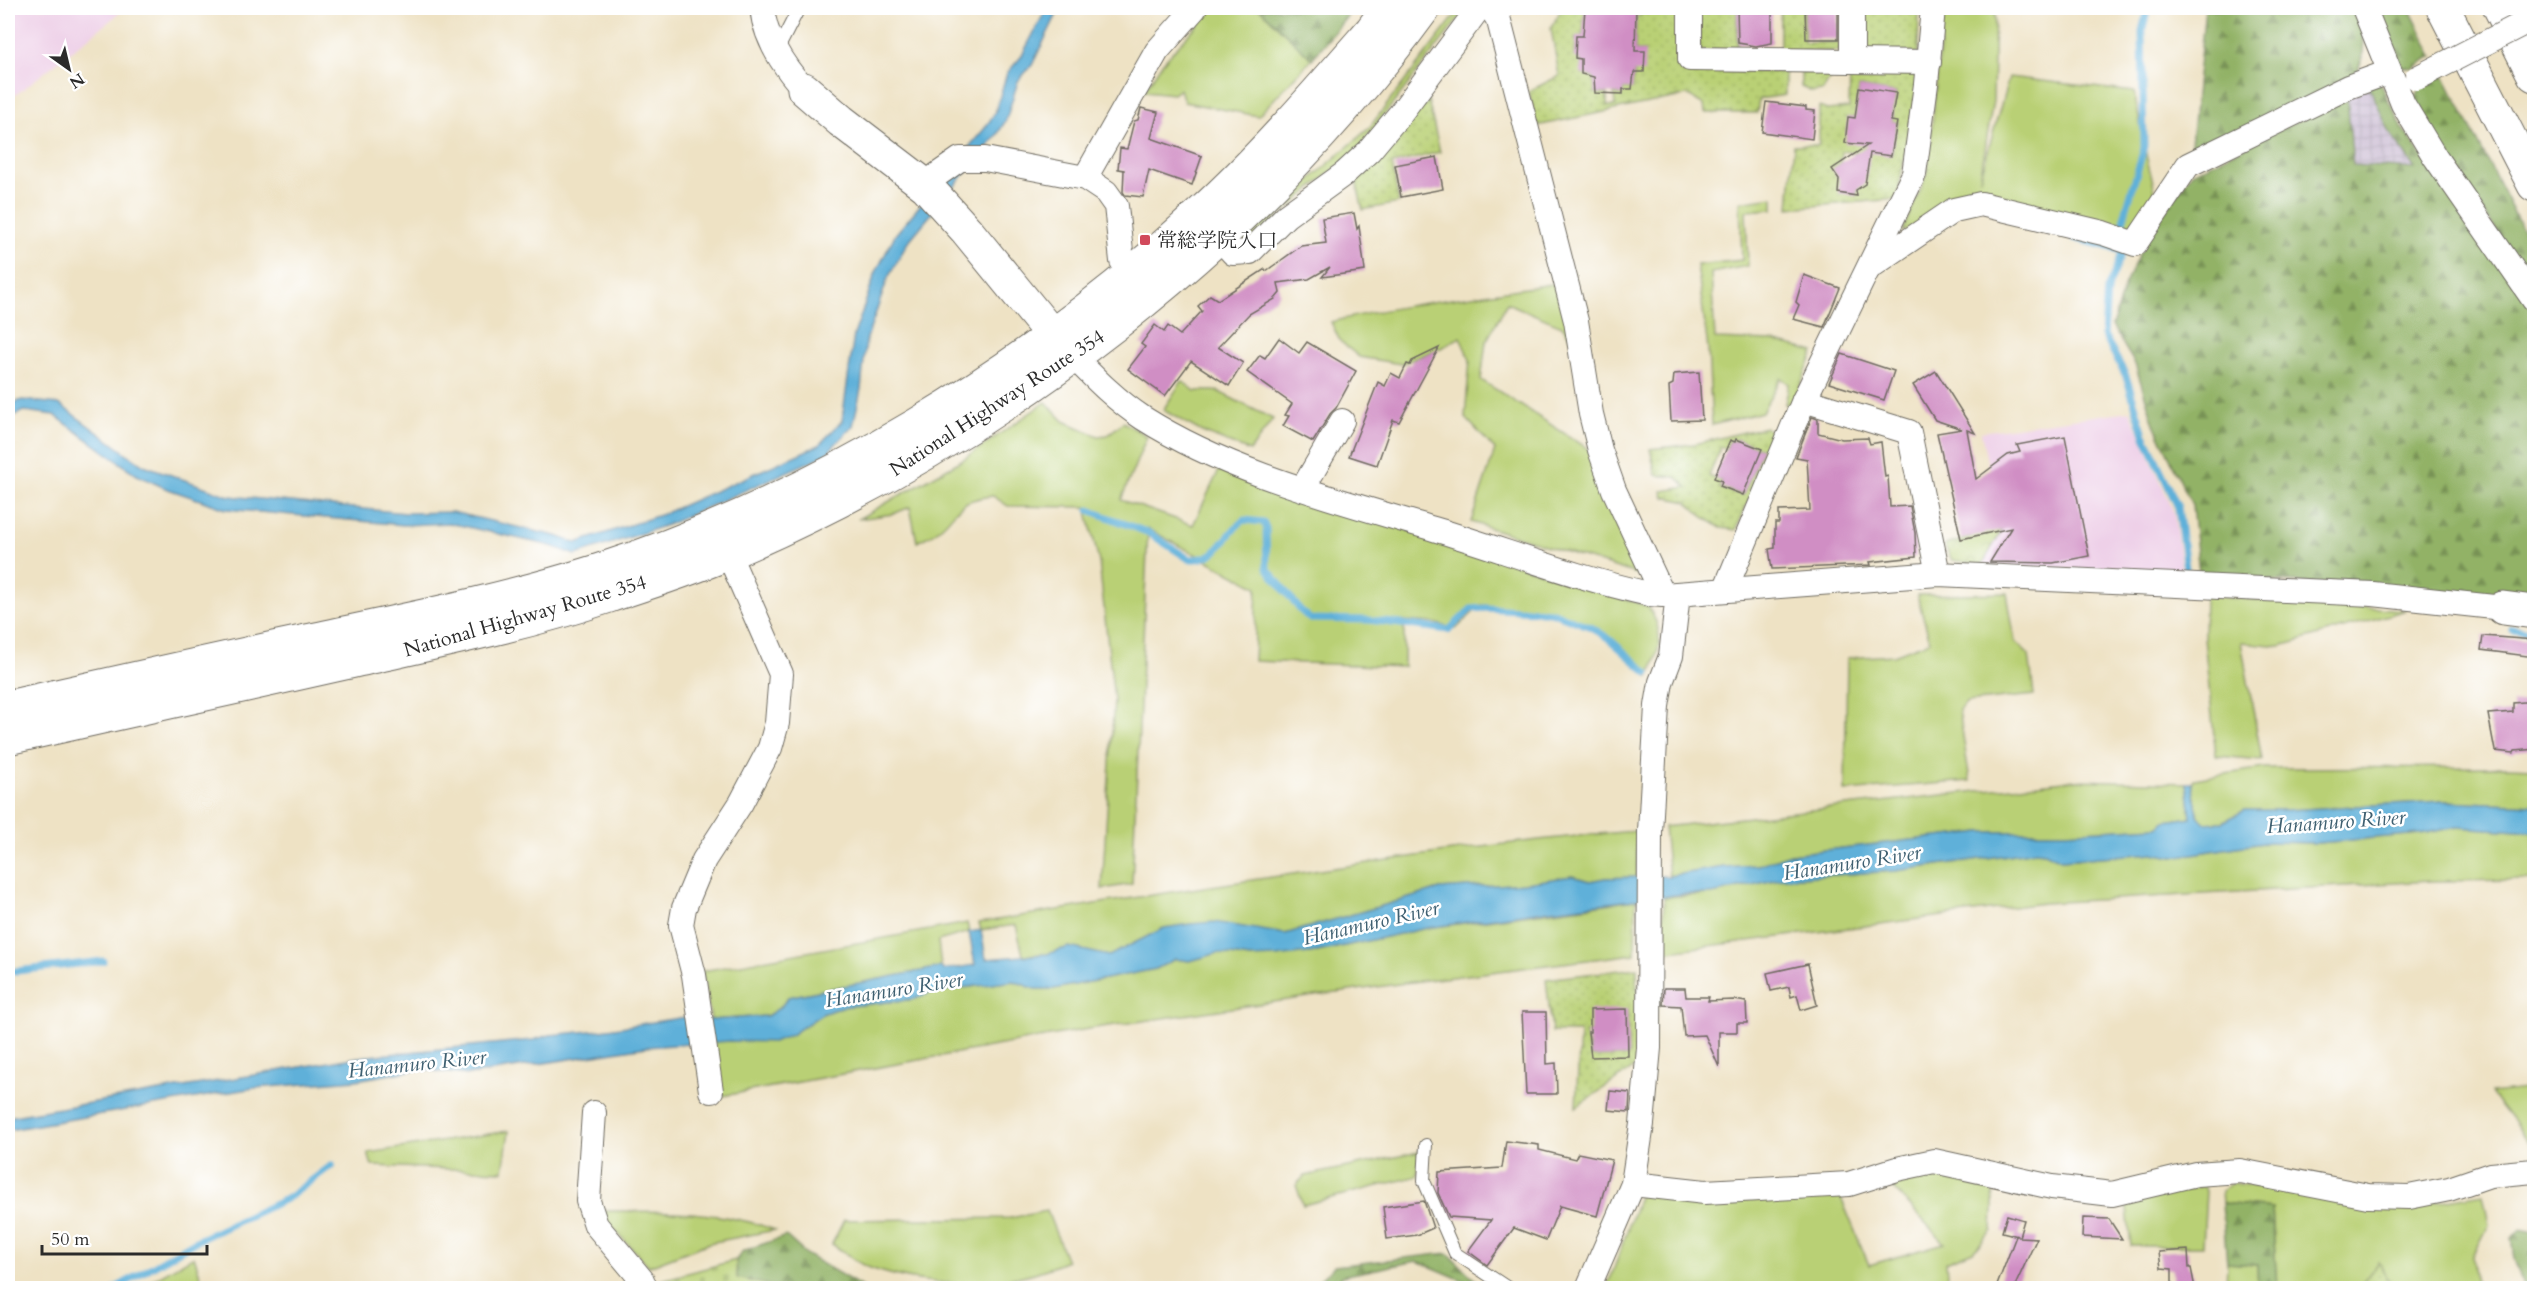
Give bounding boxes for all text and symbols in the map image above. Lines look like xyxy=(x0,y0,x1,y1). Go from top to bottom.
north arrow xyxy=(39,39,99,99)
text: N xyxy=(65,68,89,94)
place label: 常総学院入口 xyxy=(1157,227,1277,254)
marker: 常総学院入口 xyxy=(1138,233,1152,247)
street label: National Highway Route 354 xyxy=(884,323,1110,483)
street label: National Highway Route 354 xyxy=(401,568,649,664)
water label: Hanamuro River xyxy=(2266,803,2407,841)
water label: Hanamuro River xyxy=(1781,838,1924,888)
water label: Hanamuro River xyxy=(1300,893,1443,953)
water label: Hanamuro River xyxy=(823,965,966,1015)
water label: Hanamuro River xyxy=(346,1042,489,1086)
scale bar xyxy=(42,1218,207,1256)
text: 50 m xyxy=(51,1227,90,1252)

